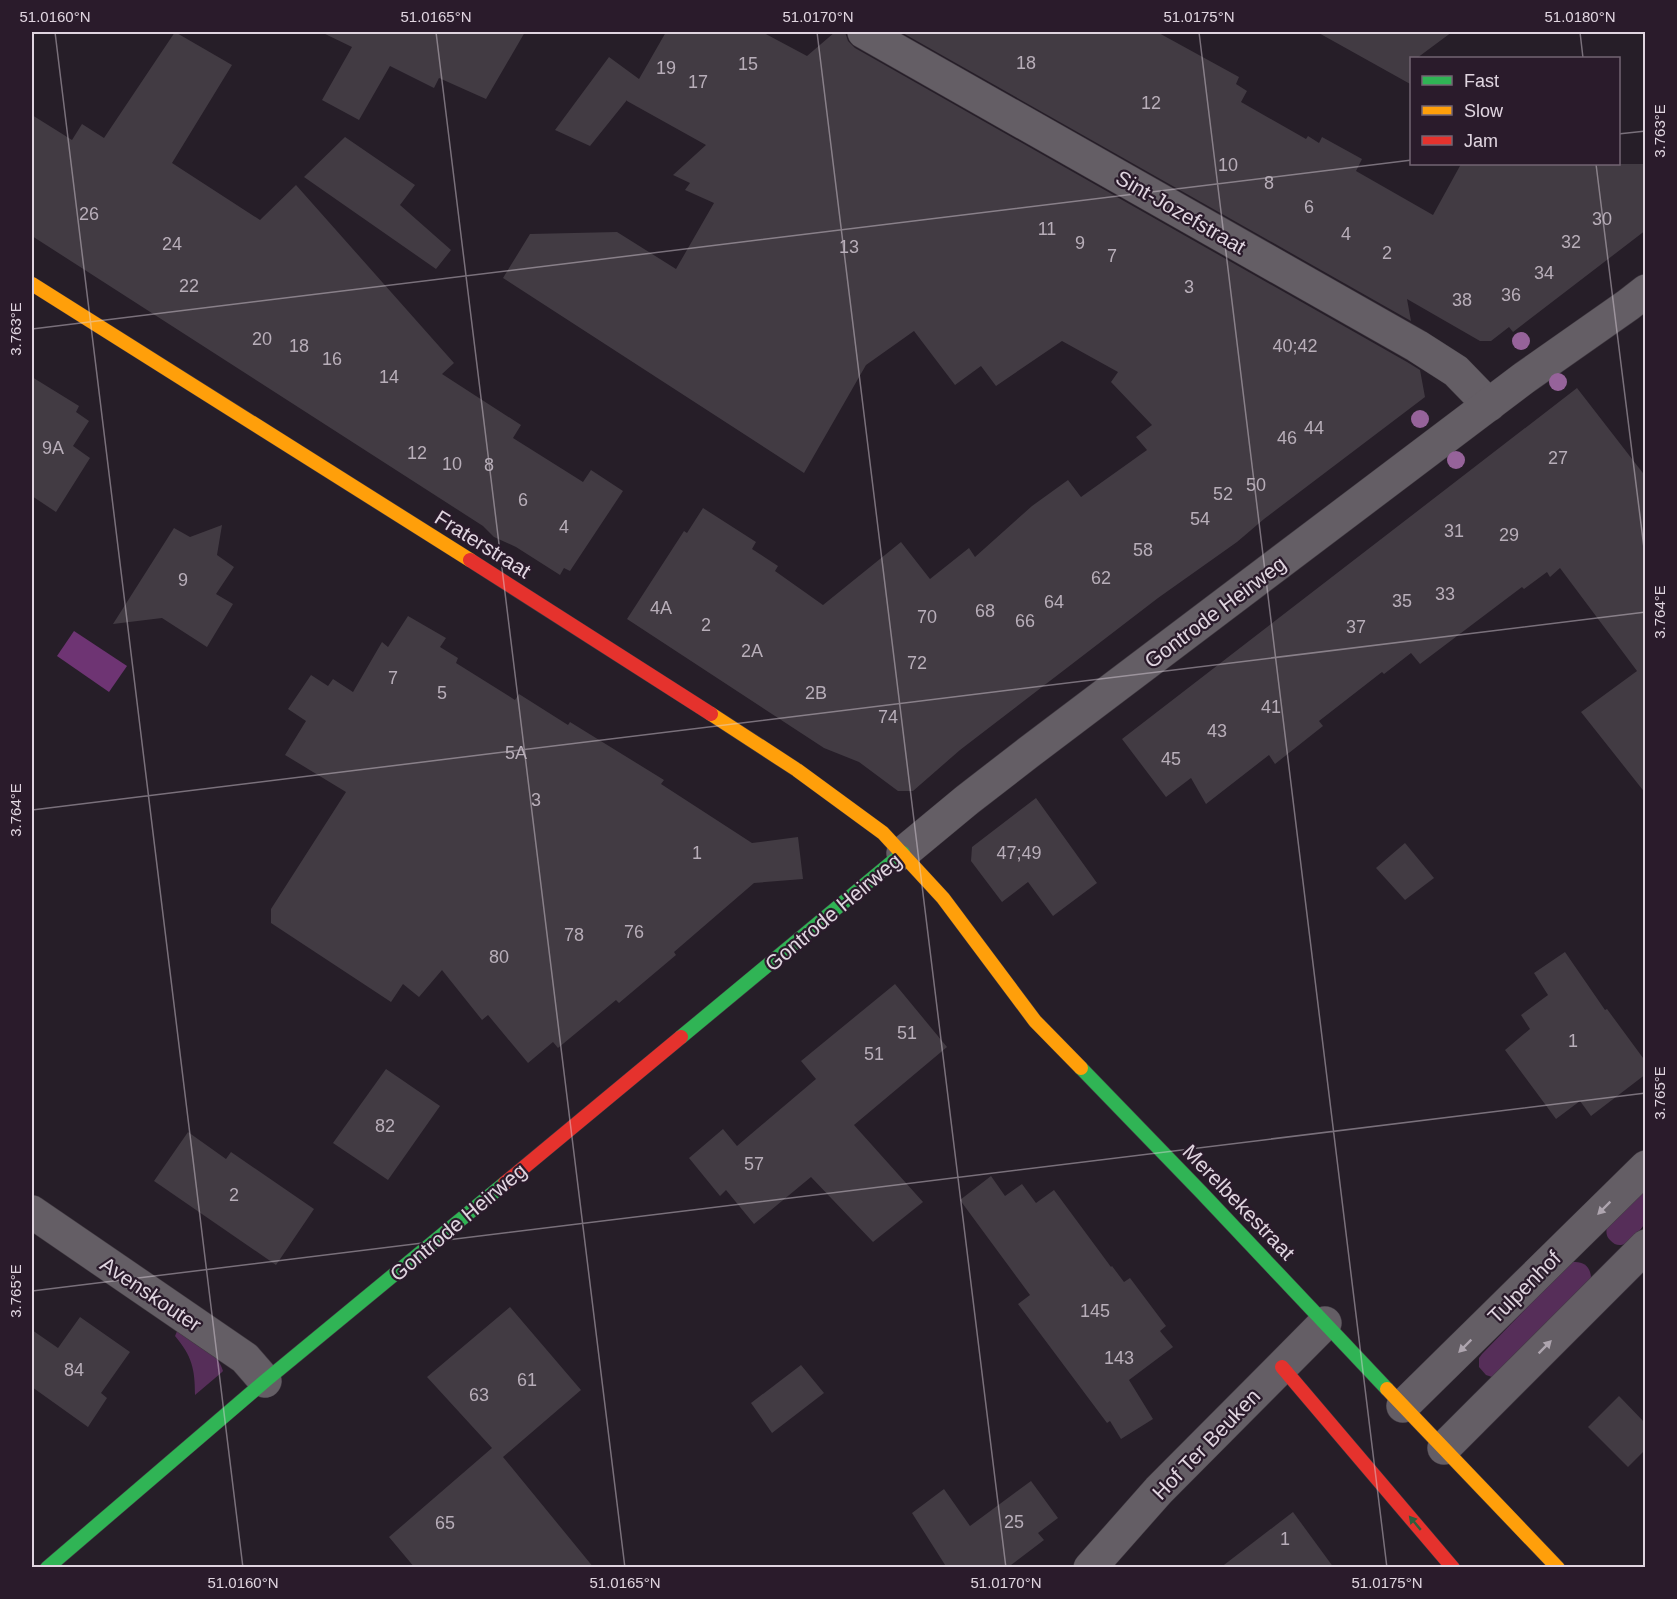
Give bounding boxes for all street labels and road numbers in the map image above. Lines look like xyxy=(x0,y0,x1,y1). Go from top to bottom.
street label: Sint-Jozefstraat xyxy=(1112,166,1250,259)
street label: Fraterstraat xyxy=(431,505,535,583)
street label: Gontrode Heirweg xyxy=(1140,552,1290,672)
street label: Gontrode Heirweg xyxy=(760,848,906,976)
street label: Merelbekestraat xyxy=(1178,1140,1300,1264)
street label: Gontrode Heirweg xyxy=(385,1158,531,1286)
street label: Tulpenhof xyxy=(1483,1246,1565,1328)
street label: Avenskouter xyxy=(96,1252,206,1336)
street label: Hof Ter Beuken xyxy=(1148,1384,1264,1504)

